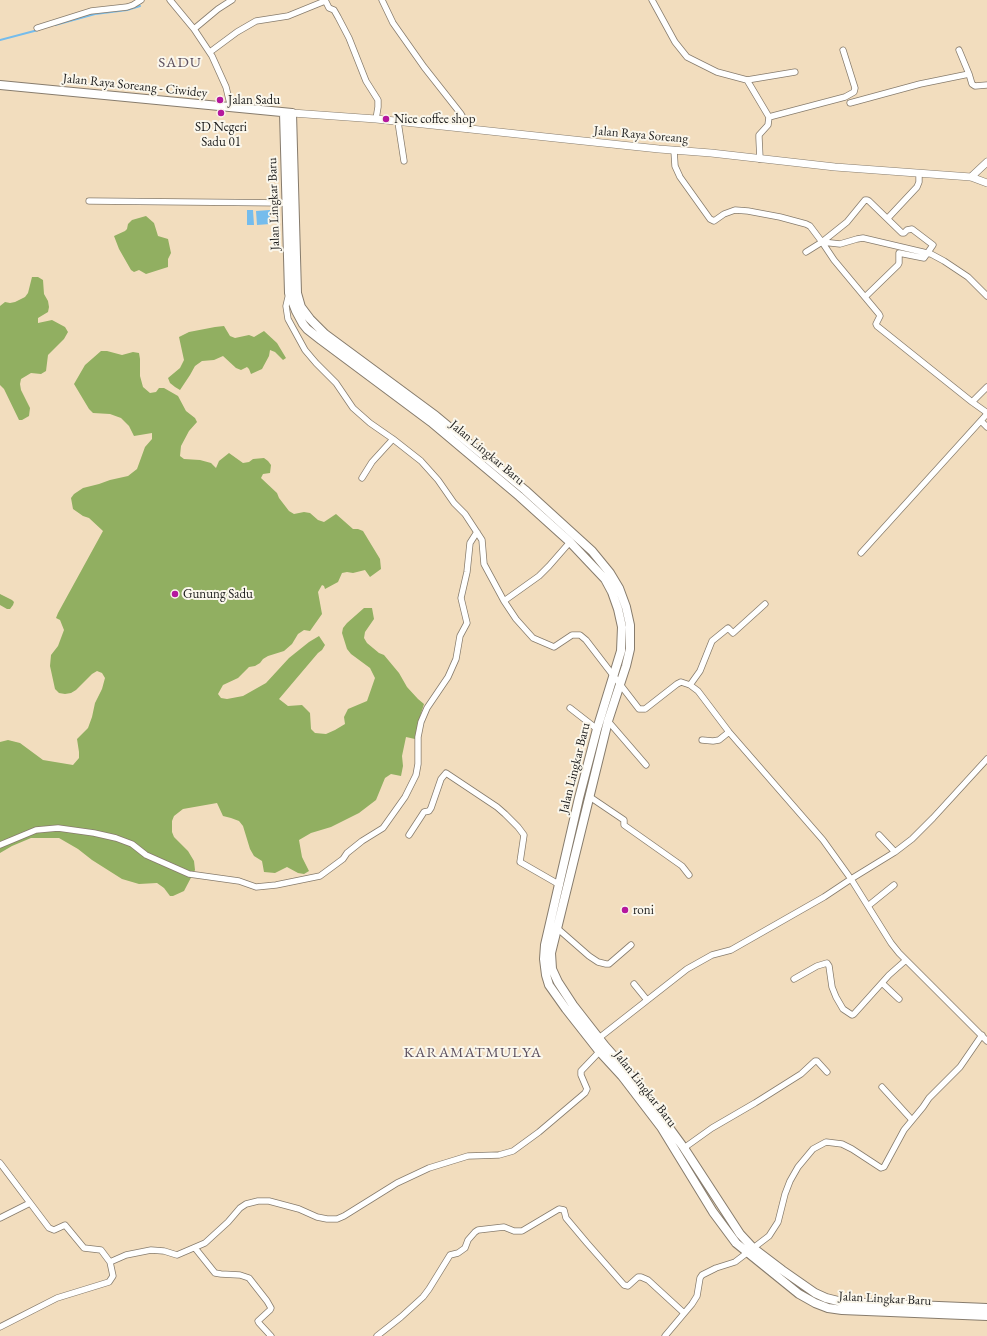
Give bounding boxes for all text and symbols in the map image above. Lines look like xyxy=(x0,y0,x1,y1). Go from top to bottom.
district label: SADU xyxy=(158,54,202,72)
street label: Jalan Raya Soreang - Ciwidey xyxy=(62,71,208,101)
place label: Jalan Sadu xyxy=(228,92,280,108)
marker: Jalan Sadu xyxy=(215,95,225,105)
marker: SD Negeri Sadu 01 xyxy=(216,108,226,118)
place label: Nice coffee shop xyxy=(394,111,475,127)
marker: Nice coffee shop xyxy=(381,114,391,124)
place label: SD Negeri Sadu 01 xyxy=(195,119,247,150)
street label: Jalan Raya Soreang xyxy=(593,123,689,147)
street label: Jalan Lingkar Baru xyxy=(265,157,283,251)
street label: Jalan Lingkar Baru xyxy=(446,417,528,489)
place label: Gunung Sadu xyxy=(183,586,253,602)
marker: Gunung Sadu xyxy=(170,589,180,599)
street label: Jalan Lingkar Baru xyxy=(556,721,594,815)
place label: roni xyxy=(633,902,654,918)
marker: roni xyxy=(620,905,630,915)
district label: KARAMATMULYA xyxy=(404,1044,542,1062)
street label: Jalan Lingkar Baru xyxy=(610,1048,680,1130)
street label: Jalan Lingkar Baru xyxy=(838,1289,932,1309)

